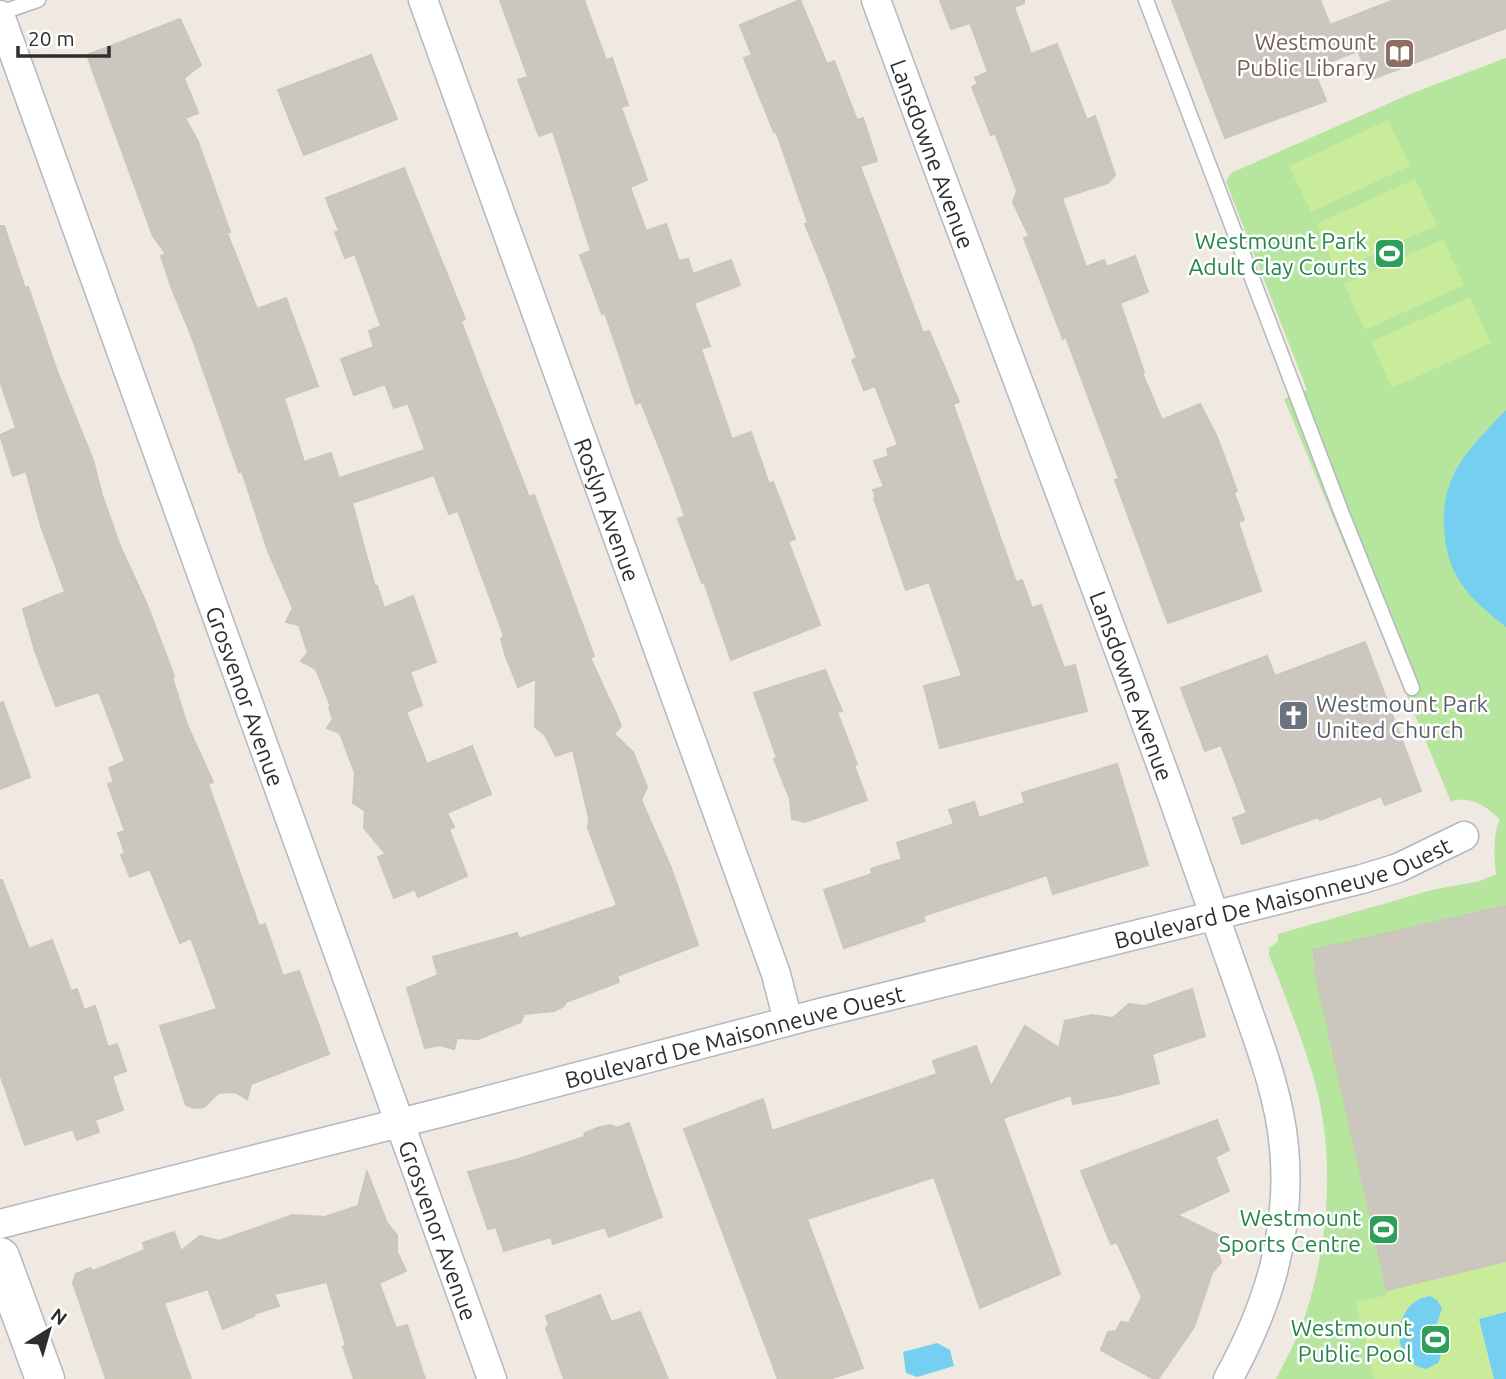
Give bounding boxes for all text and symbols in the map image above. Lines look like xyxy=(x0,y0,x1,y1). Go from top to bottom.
scale bar xyxy=(18,14,108,58)
text: 20 m xyxy=(28,26,75,50)
place label: Westmount Public Library xyxy=(1237,29,1376,80)
library icon: Westmount Public Library xyxy=(1382,37,1416,71)
street label: Lansdowne Avenue xyxy=(886,56,979,252)
place label: Westmount Park Adult Clay Courts xyxy=(1188,228,1367,279)
sports icon: Westmount Park Adult Clay Courts xyxy=(1373,236,1407,270)
street label: Roslyn Avenue xyxy=(570,434,645,585)
street label: Lansdowne Avenue xyxy=(1086,588,1178,784)
street label: Grosvenor Avenue xyxy=(202,603,290,789)
place label: Westmount Park United Church xyxy=(1316,691,1489,742)
church icon: Westmount Park United Church xyxy=(1276,699,1310,733)
street label: Boulevard De Maisonneuve Ouest xyxy=(1112,832,1455,952)
street label: Boulevard De Maisonneuve Ouest xyxy=(562,980,907,1092)
street label: Grosvenor Avenue xyxy=(394,1137,482,1324)
place label: Westmount Sports Centre xyxy=(1219,1205,1361,1256)
sports icon: Westmount Sports Centre xyxy=(1367,1213,1401,1247)
north arrow xyxy=(14,1295,84,1365)
text: N xyxy=(47,1303,72,1329)
place label: Westmount Public Pool xyxy=(1291,1315,1412,1366)
sports icon: Westmount Public Pool xyxy=(1418,1323,1452,1357)

